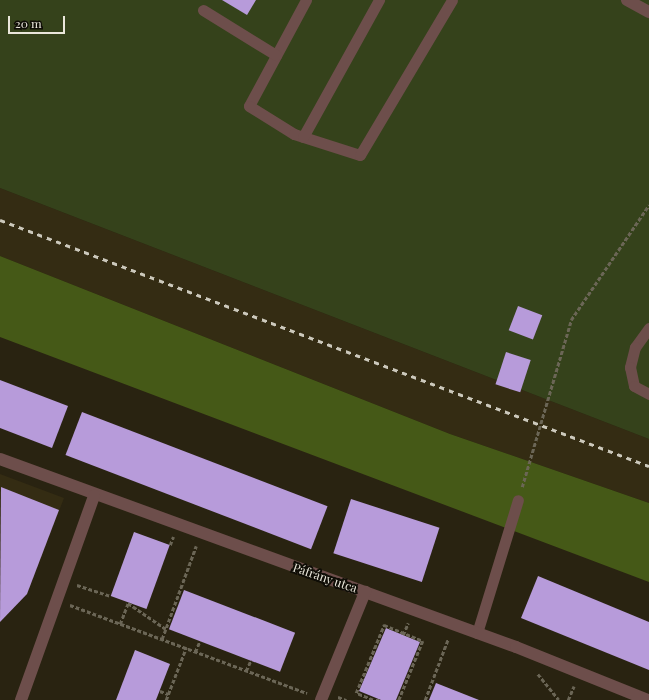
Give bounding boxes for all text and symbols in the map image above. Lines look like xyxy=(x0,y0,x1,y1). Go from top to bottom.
scale bar xyxy=(10,8,67,34)
text: 20 m xyxy=(15,15,42,31)
street label: Páfrány utca xyxy=(291,560,359,596)

